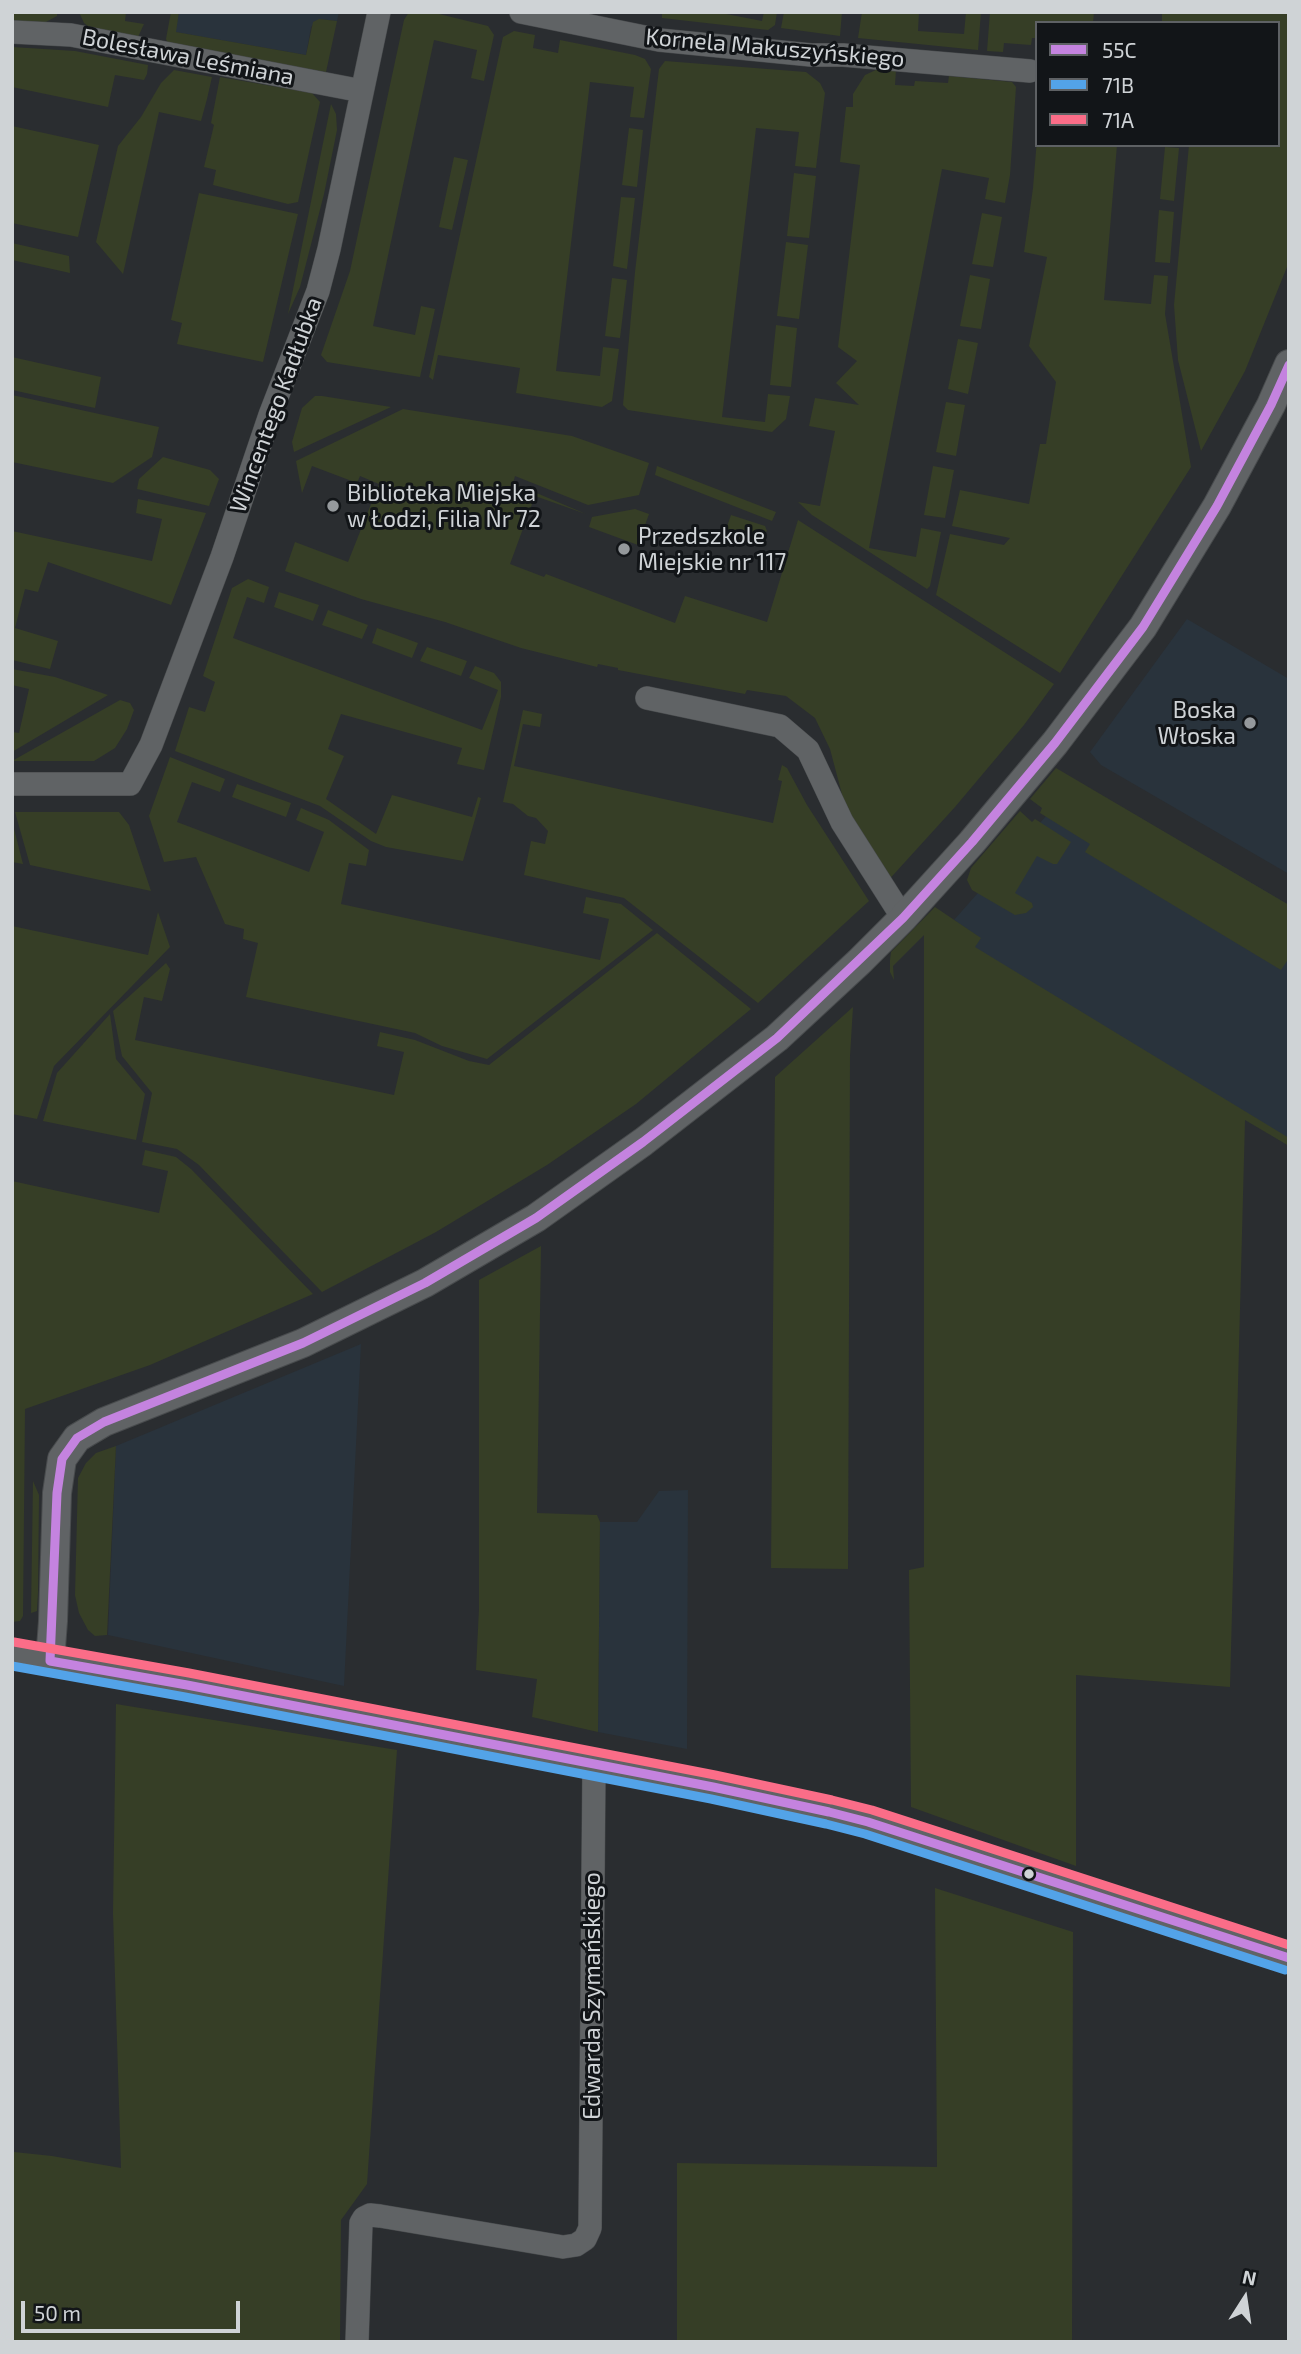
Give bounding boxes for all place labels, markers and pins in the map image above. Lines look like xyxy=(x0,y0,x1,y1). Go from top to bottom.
place label: Biblioteka Miejska w Łodzi, Filia Nr 72 xyxy=(347,479,541,533)
marker: Biblioteka Miejska w Łodzi, Filia Nr 72 xyxy=(325,498,341,514)
place label: Przedszkole Miejskie nr 117 xyxy=(638,522,786,576)
marker: Przedszkole Miejskie nr 117 xyxy=(616,541,632,557)
place label: Boska Włoska xyxy=(1158,696,1236,750)
marker: Boska Włoska xyxy=(1242,715,1258,731)
unlabelled marker xyxy=(1022,1867,1036,1881)

